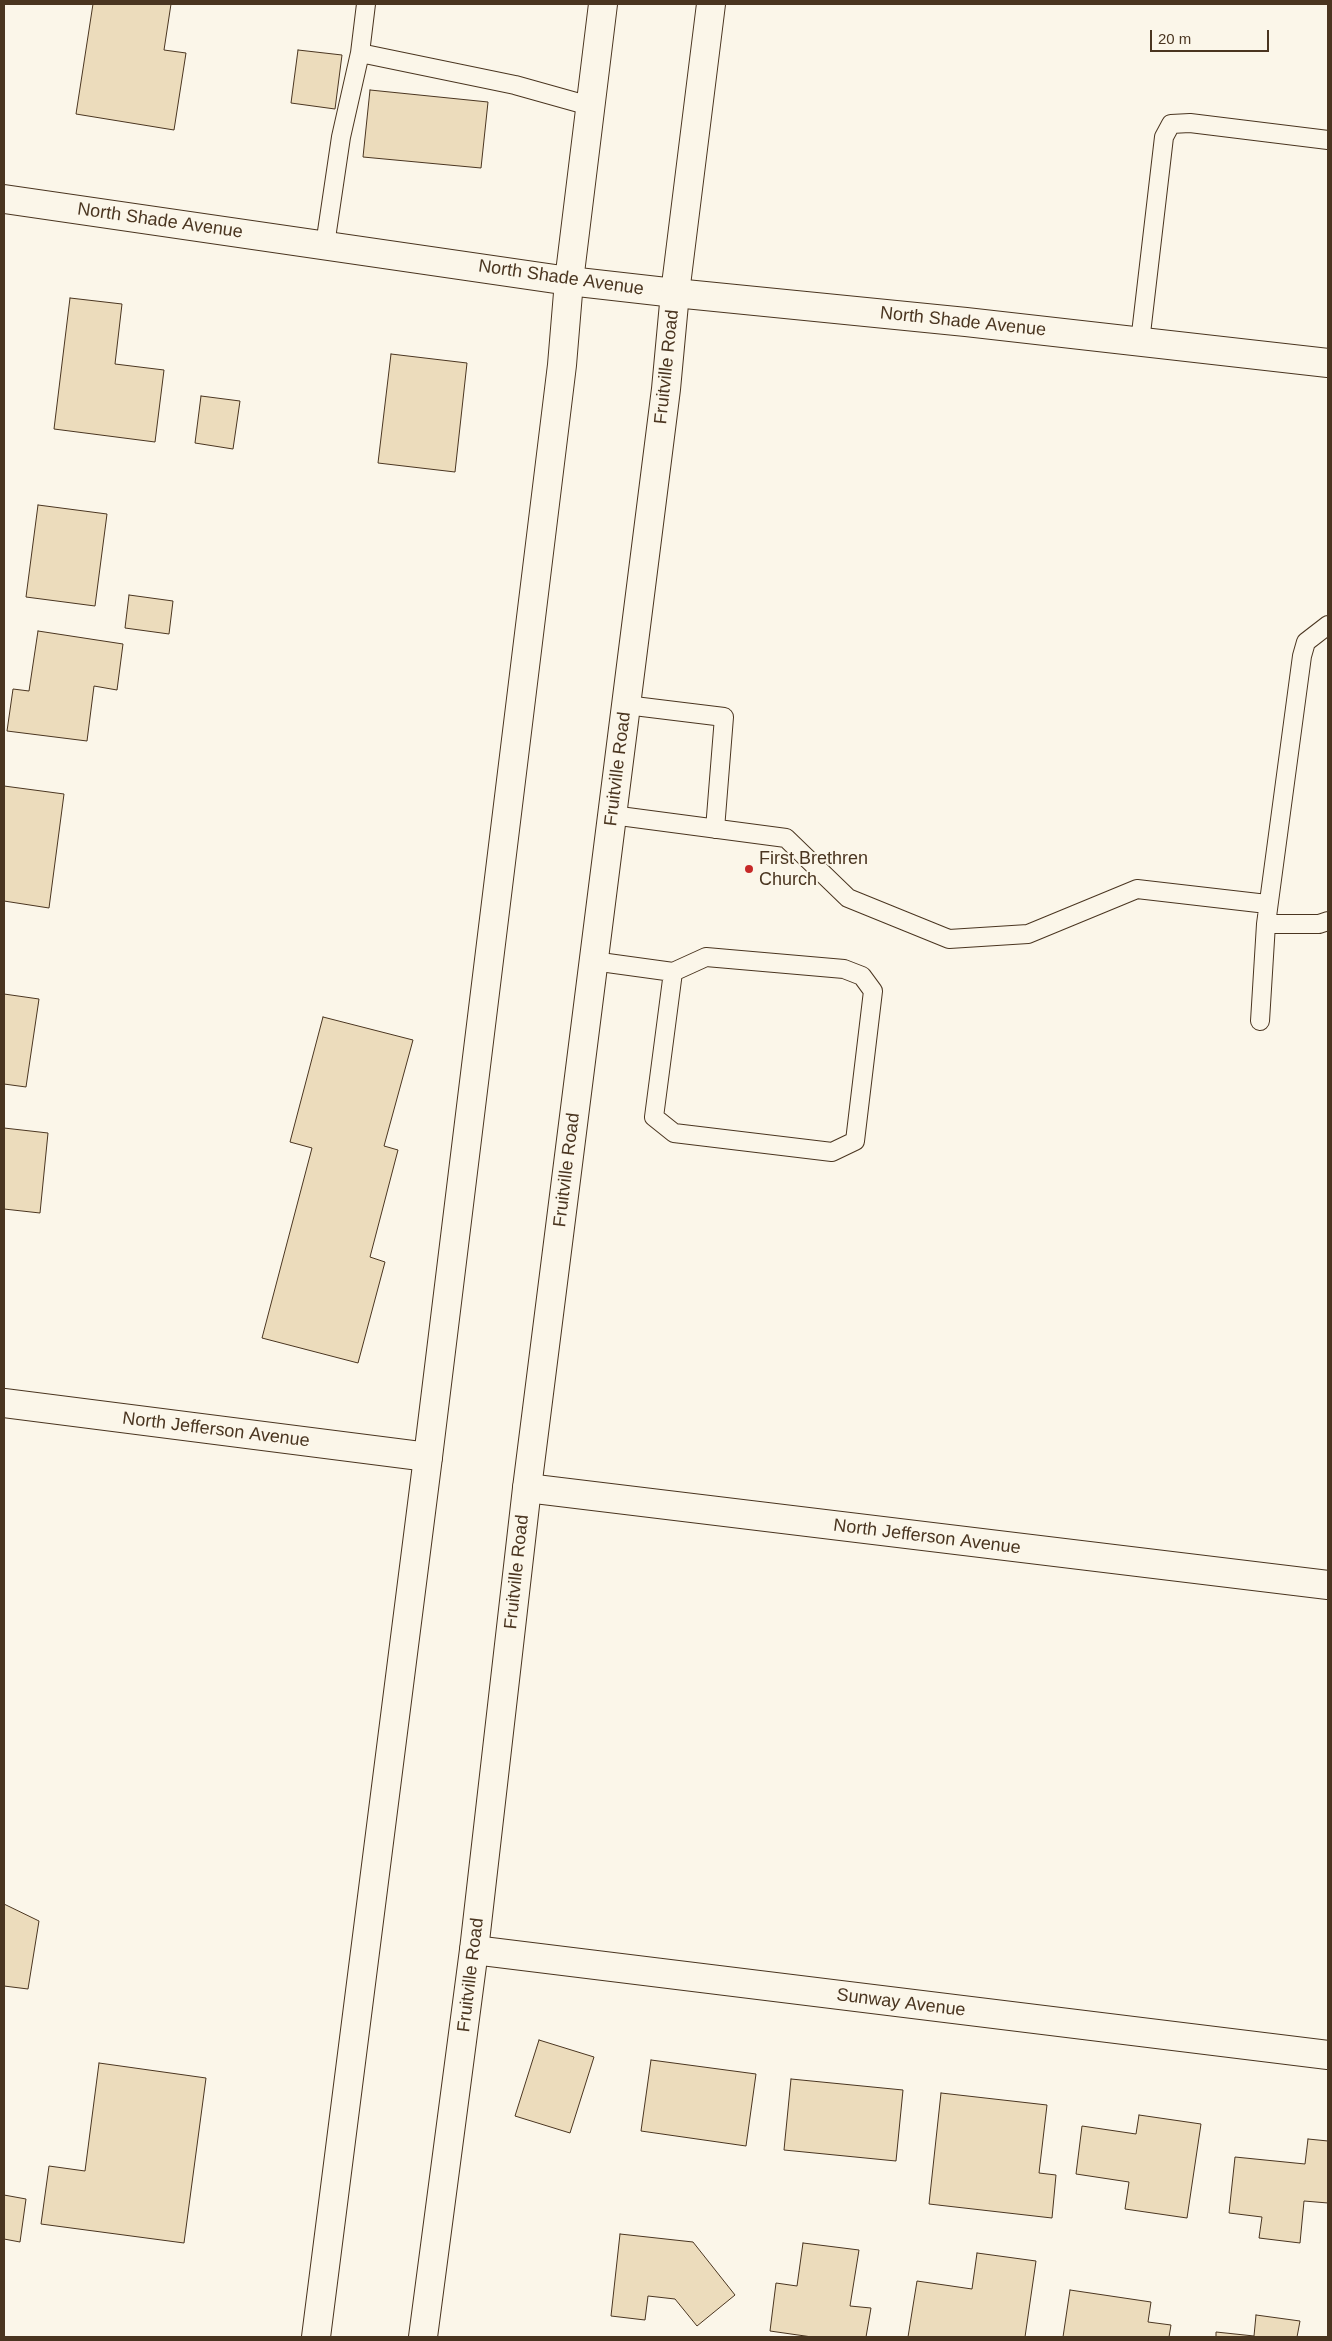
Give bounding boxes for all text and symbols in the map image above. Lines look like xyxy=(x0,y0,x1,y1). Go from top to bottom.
scale bar xyxy=(1152,20,1271,52)
text: 20 m xyxy=(1158,30,1191,47)
street label: North Shade Avenue xyxy=(76,199,244,243)
street label: North Shade Avenue xyxy=(477,256,645,300)
street label: North Shade Avenue xyxy=(879,303,1047,341)
street label: Fruitville Road xyxy=(650,309,684,425)
street label: Fruitville Road xyxy=(600,711,636,827)
place label: First Brethren Church xyxy=(759,848,868,891)
marker: First Brethren Church xyxy=(743,863,755,875)
street label: Fruitville Road xyxy=(549,1112,585,1228)
street label: North Jefferson Avenue xyxy=(121,1408,311,1452)
street label: Fruitville Road xyxy=(500,1514,534,1630)
street label: North Jefferson Avenue xyxy=(832,1515,1022,1559)
street label: Fruitville Road xyxy=(453,1917,489,2033)
street label: Sunway Avenue xyxy=(835,1984,967,2022)

